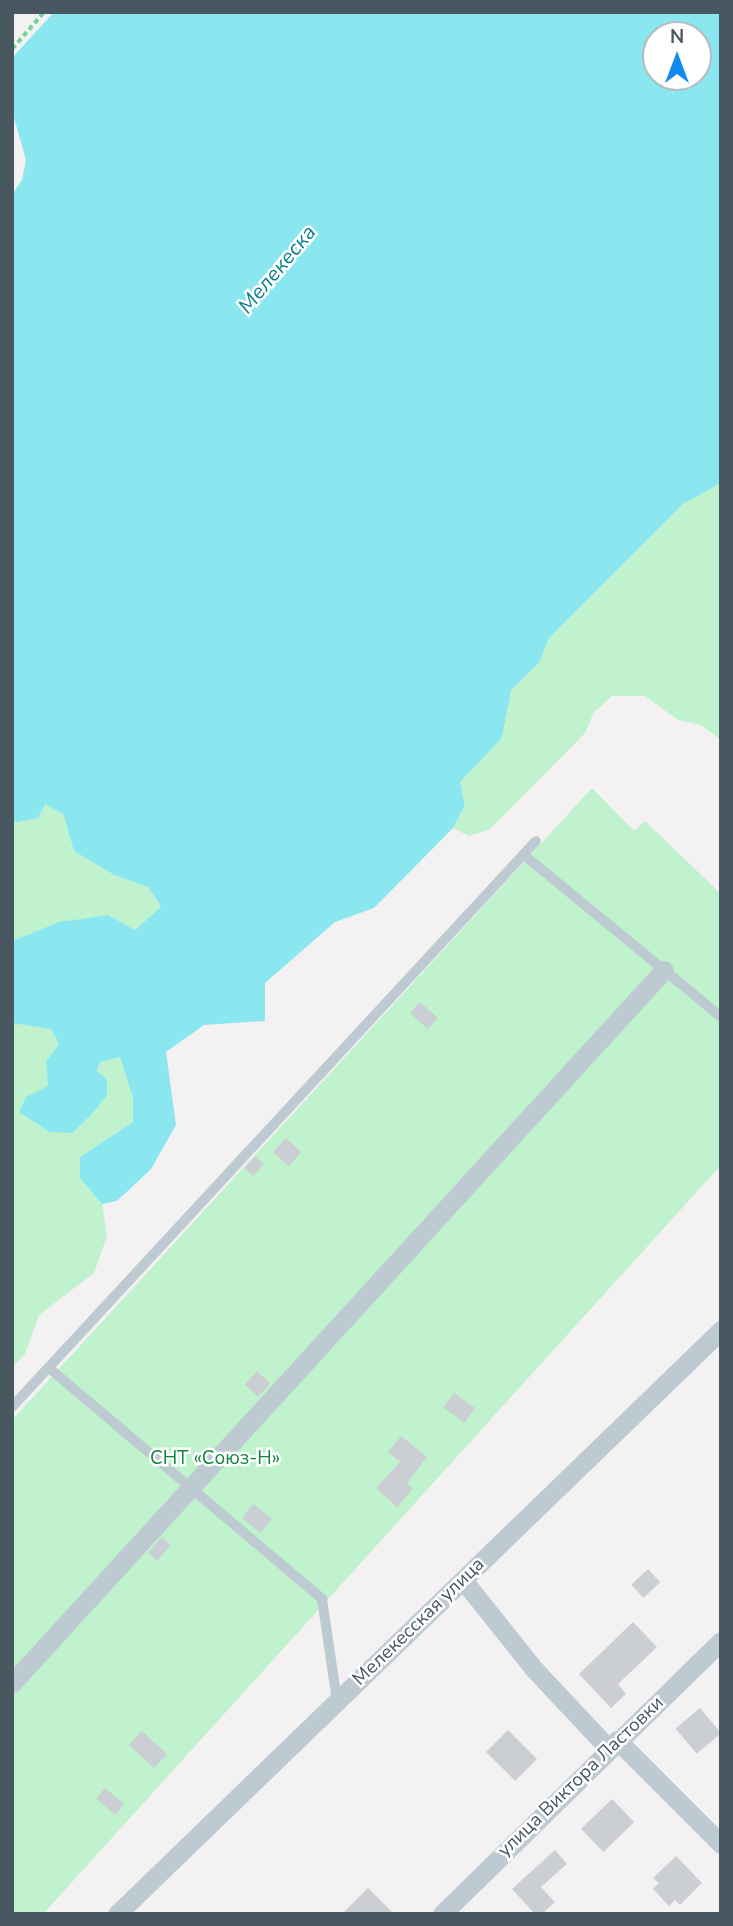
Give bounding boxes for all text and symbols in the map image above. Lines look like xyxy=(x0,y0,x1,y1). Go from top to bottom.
north arrow xyxy=(642,21,712,91)
text: N xyxy=(670,24,684,50)
water label: Мелекеска xyxy=(233,220,321,318)
park label: СНТ «Союз-Н» xyxy=(150,1448,280,1470)
street label: Мелекесская улица xyxy=(348,1553,490,1691)
street label: улица Виктора Ластовки xyxy=(493,1692,669,1862)

